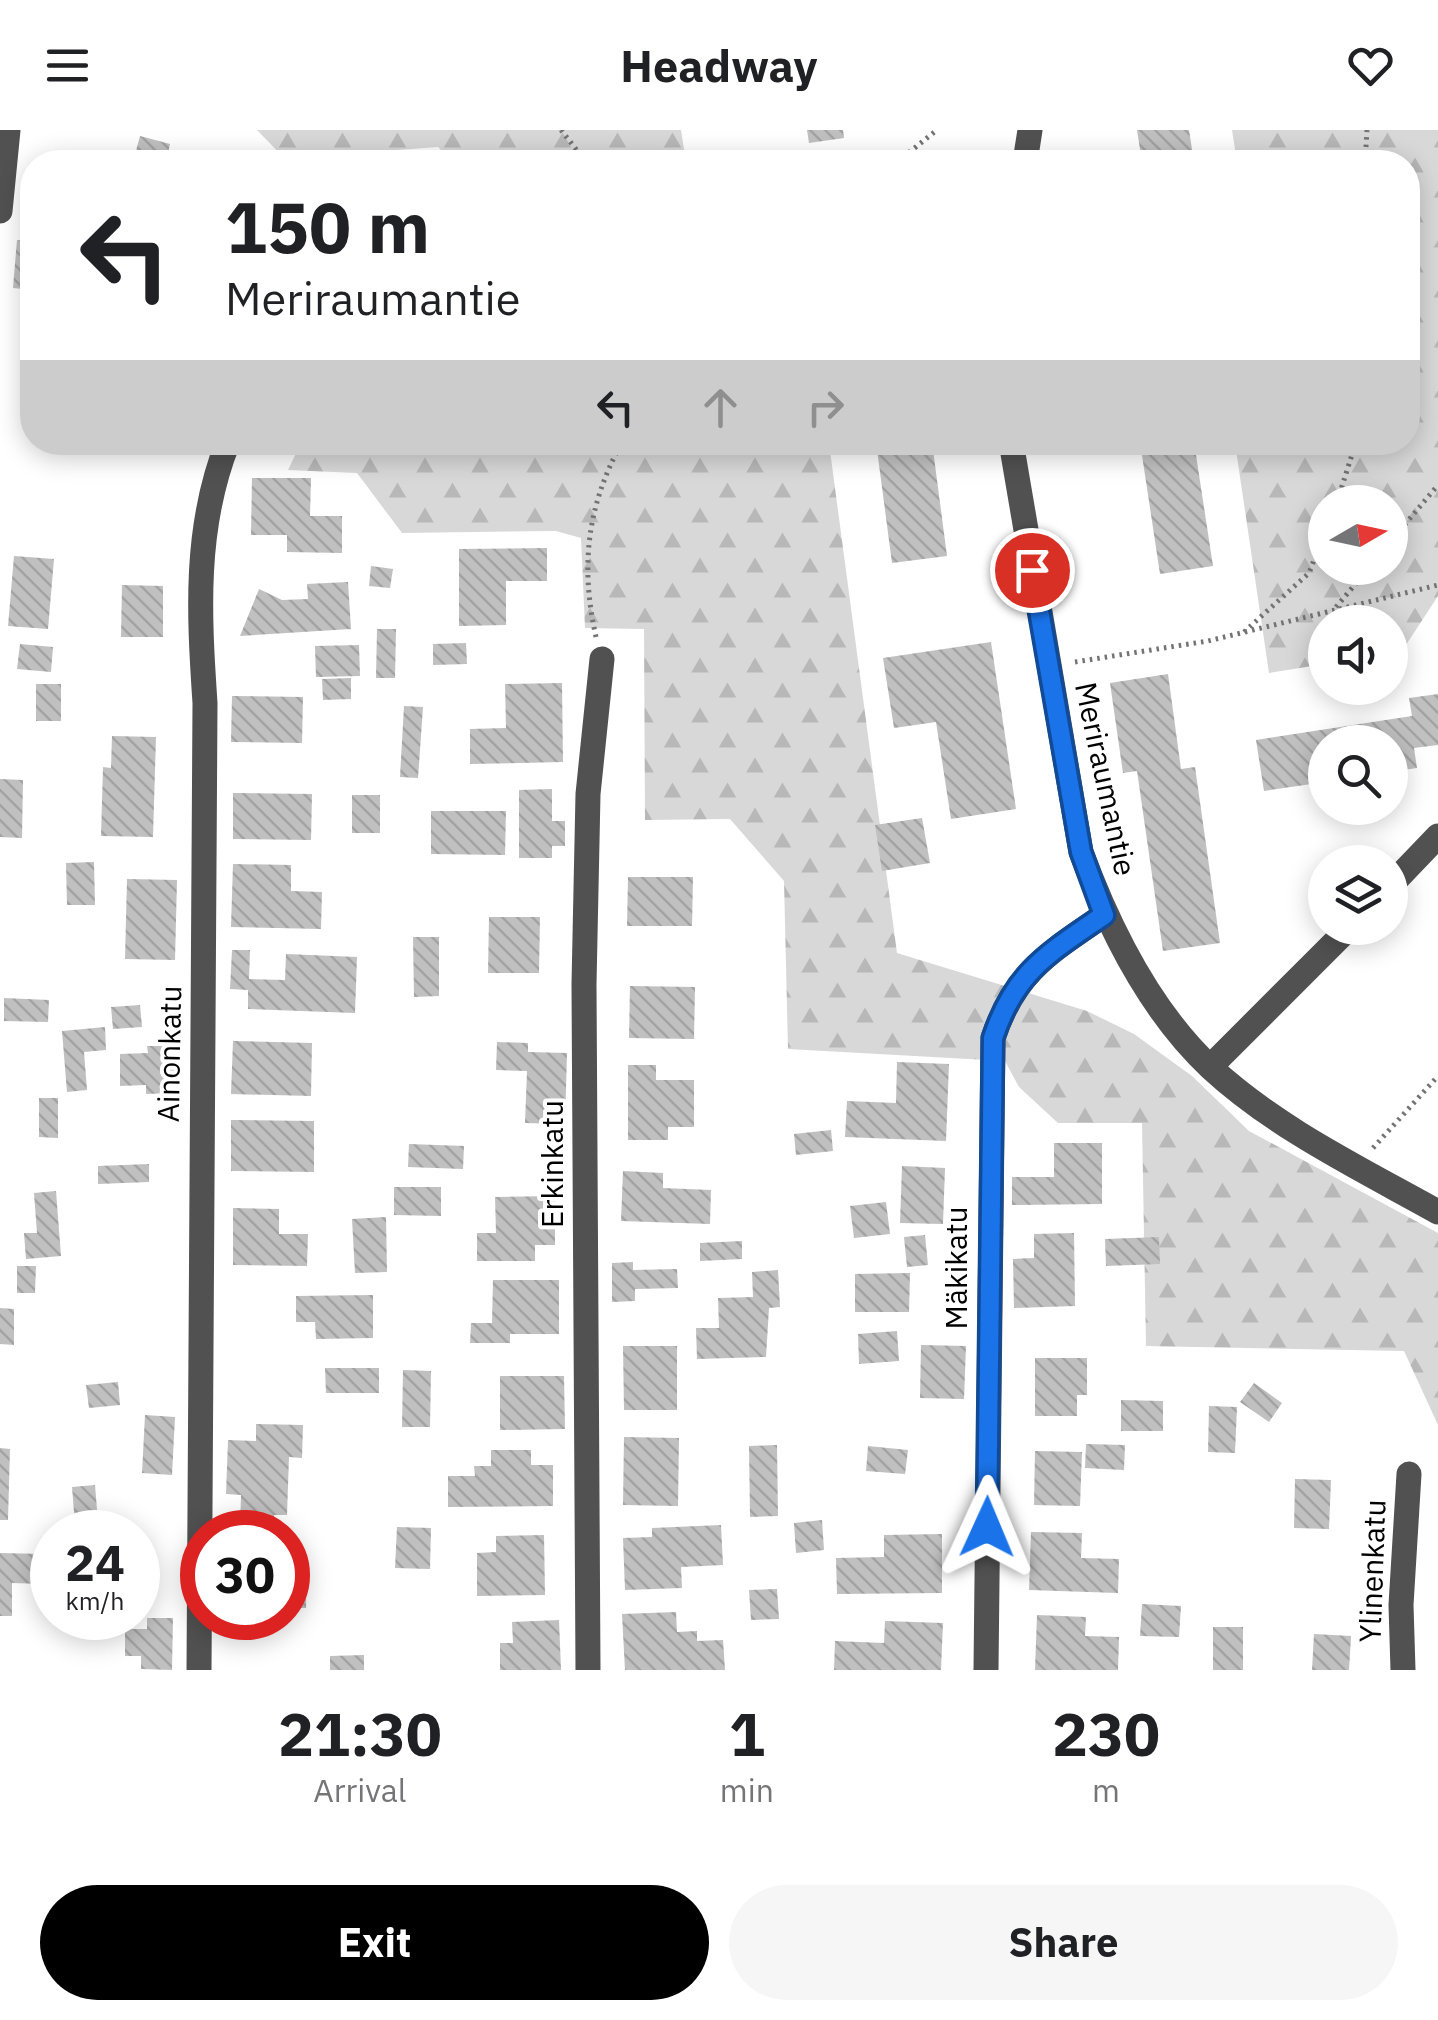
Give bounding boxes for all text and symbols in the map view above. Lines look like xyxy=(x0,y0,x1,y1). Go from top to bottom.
text: Headway xyxy=(620,36,818,94)
icon: menu xyxy=(40,38,95,93)
icon: heart xyxy=(1343,38,1398,93)
text: 150 m xyxy=(225,181,430,272)
icon: left xyxy=(60,190,190,320)
text: Meriraumantie xyxy=(225,269,521,327)
icon: left xyxy=(588,380,643,435)
icon: ahead xyxy=(693,380,748,435)
icon: right xyxy=(798,380,853,435)
north arrow xyxy=(1308,485,1408,585)
map controls xyxy=(1308,485,1408,945)
pin xyxy=(990,528,1075,613)
icon: arrive xyxy=(1005,543,1060,598)
button: sound xyxy=(1308,605,1408,705)
street label: Meriraumantie xyxy=(1067,678,1146,879)
button: search xyxy=(1308,725,1408,825)
button: layers xyxy=(1308,845,1408,945)
street label: Ainonkatu xyxy=(148,985,189,1123)
street label: Erkinkatu xyxy=(532,1100,571,1228)
street label: Mäkikatu xyxy=(936,1207,975,1329)
position arrow xyxy=(935,1475,1039,1579)
street label: Ylinenkatu xyxy=(1350,1499,1393,1643)
speed limit sign: 30 xyxy=(180,1510,310,1640)
text: 24 xyxy=(65,1530,125,1595)
text: km/h xyxy=(66,1584,124,1617)
text: 21:30 xyxy=(278,1694,442,1773)
text: 1 xyxy=(729,1694,765,1773)
text: 230 xyxy=(1052,1694,1160,1773)
text: Arrival xyxy=(313,1769,407,1811)
text: min xyxy=(720,1769,774,1811)
text: m xyxy=(1092,1769,1120,1811)
button: Exit xyxy=(40,1885,709,2000)
button: Share xyxy=(729,1885,1398,2000)

